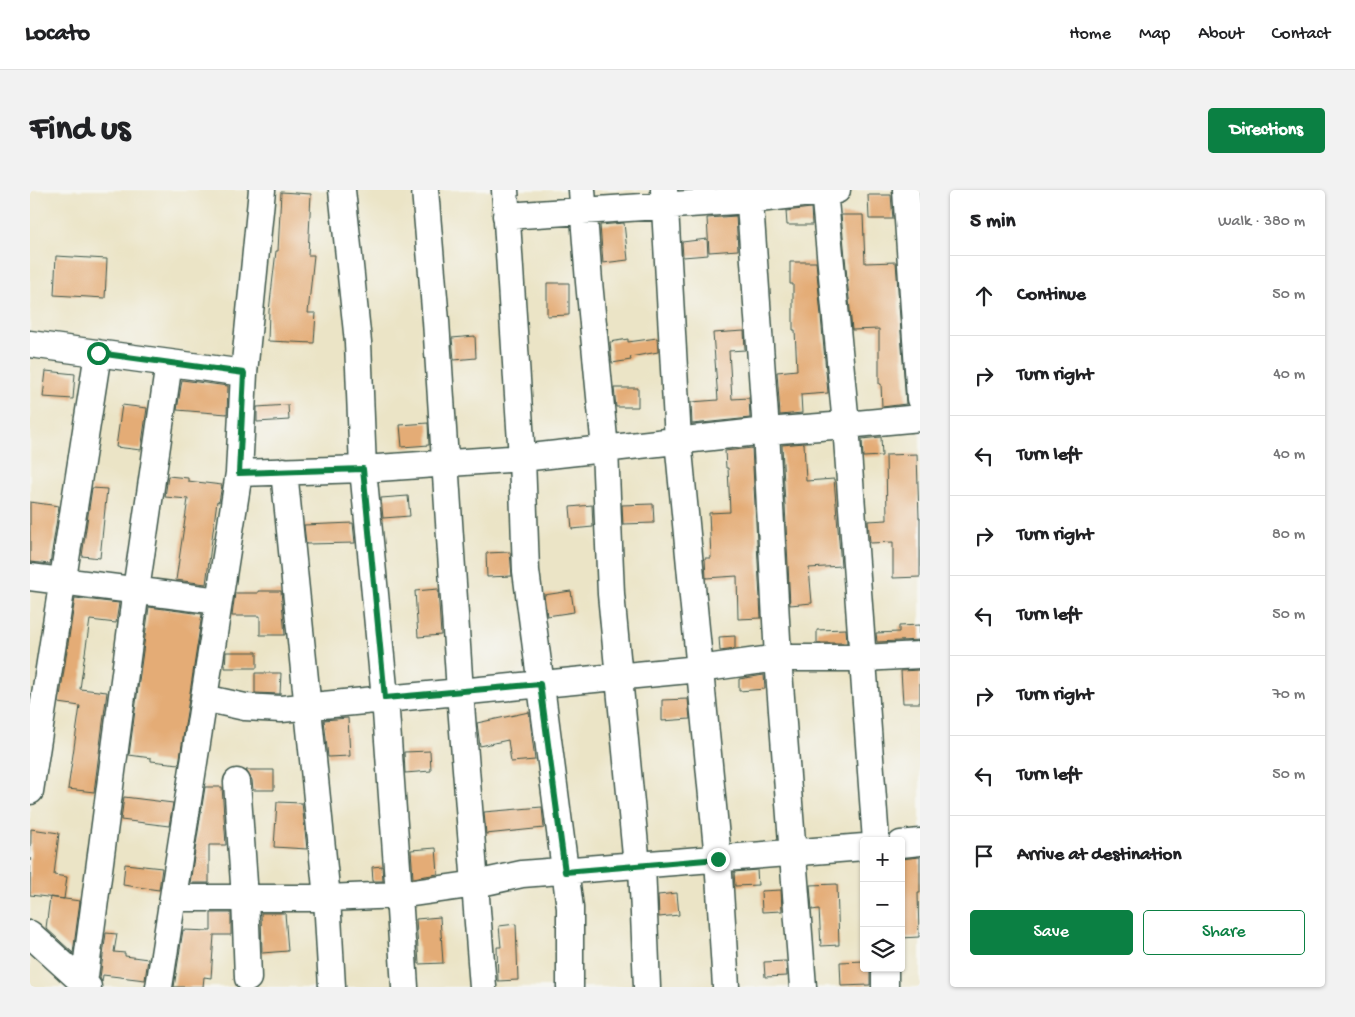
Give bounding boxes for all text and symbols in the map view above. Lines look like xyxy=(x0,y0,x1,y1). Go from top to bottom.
text: Locato xyxy=(25,20,90,49)
text: Home xyxy=(1069,24,1111,45)
text: Map xyxy=(1139,24,1170,45)
text: About xyxy=(1198,24,1244,45)
text: Contact xyxy=(1272,24,1330,45)
button: Directions xyxy=(1208,108,1325,153)
text: Find us xyxy=(30,110,130,151)
text: 5 min xyxy=(970,210,1015,235)
text: Walk · 380 m xyxy=(1218,213,1305,232)
icon: ahead xyxy=(970,282,998,310)
text: Continue xyxy=(1017,284,1086,307)
text: 50 m xyxy=(1272,286,1305,305)
route start xyxy=(87,342,110,365)
icon: right xyxy=(970,362,998,390)
text: Turn right xyxy=(1017,364,1093,387)
text: 40 m xyxy=(1273,366,1305,385)
icon: left xyxy=(970,442,998,470)
text: Turn left xyxy=(1017,444,1081,467)
text: 40 m xyxy=(1273,446,1305,465)
icon: right xyxy=(970,522,998,550)
text: Turn right xyxy=(1017,524,1093,547)
text: 80 m xyxy=(1272,526,1305,545)
icon: left xyxy=(970,602,998,630)
text: Turn left xyxy=(1017,604,1081,627)
text: 50 m xyxy=(1272,606,1305,625)
icon: right xyxy=(970,682,998,710)
text: Turn right xyxy=(1017,684,1093,707)
text: 70 m xyxy=(1272,686,1305,705)
icon: left xyxy=(970,762,998,790)
text: Turn left xyxy=(1017,764,1081,787)
text: 50 m xyxy=(1272,766,1305,785)
map controls xyxy=(860,837,905,972)
button: + xyxy=(860,837,905,882)
icon: arrive xyxy=(970,842,998,870)
text: Arrive at destination xyxy=(1017,844,1181,867)
route end xyxy=(707,848,730,871)
button: − xyxy=(860,882,905,927)
button: Save xyxy=(970,910,1133,955)
button: Share xyxy=(1143,910,1305,955)
button: layers xyxy=(860,927,905,972)

